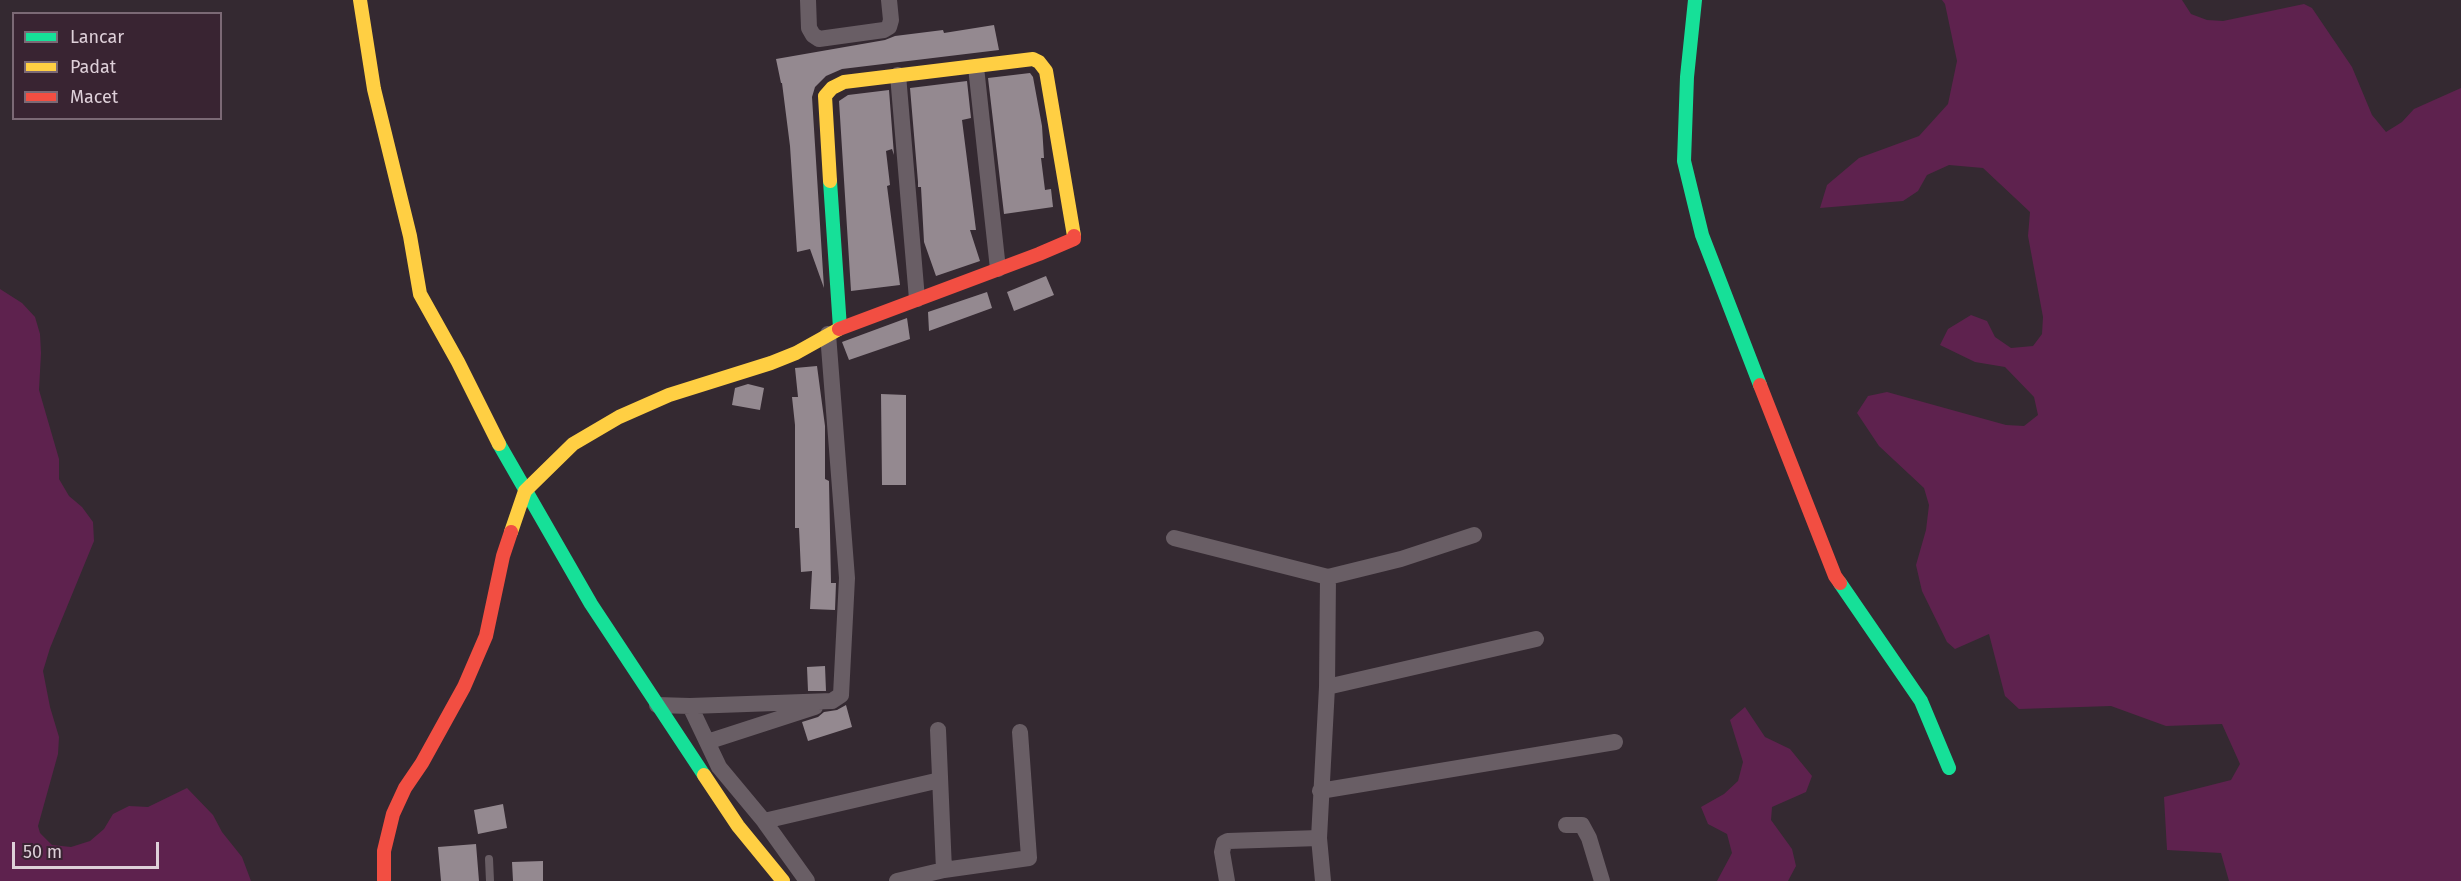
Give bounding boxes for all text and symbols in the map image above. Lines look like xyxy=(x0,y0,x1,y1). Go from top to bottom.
legend xyxy=(12,12,222,120)
text: Lancar xyxy=(70,26,124,48)
text: Padat xyxy=(70,56,116,78)
text: Macet xyxy=(70,86,118,108)
scale bar xyxy=(15,830,162,868)
text: 50 m xyxy=(23,841,62,863)

